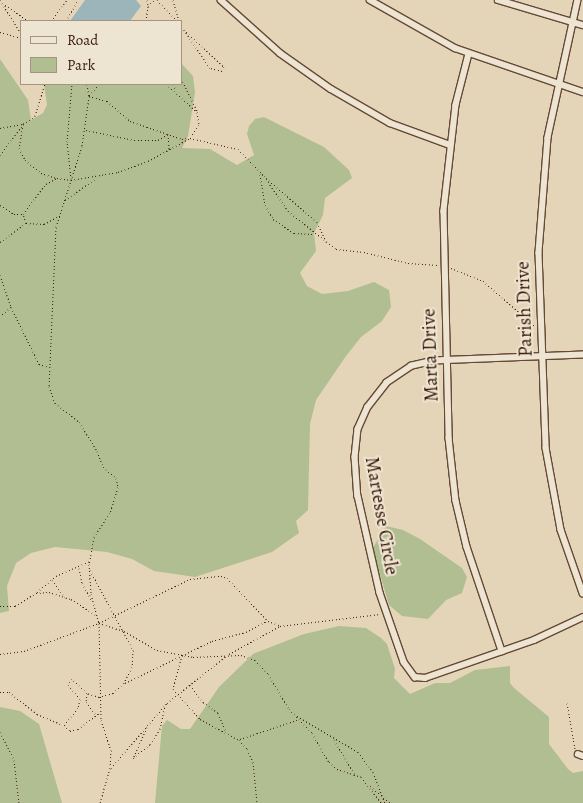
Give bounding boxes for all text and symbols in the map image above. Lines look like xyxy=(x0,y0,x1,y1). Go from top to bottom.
legend xyxy=(20,20,182,85)
text: Road xyxy=(67,30,98,50)
text: Park xyxy=(67,55,95,75)
street label: Parish Drive xyxy=(512,261,538,357)
street label: Marta Drive xyxy=(418,308,444,402)
street label: Martesse Circle xyxy=(359,455,403,577)

